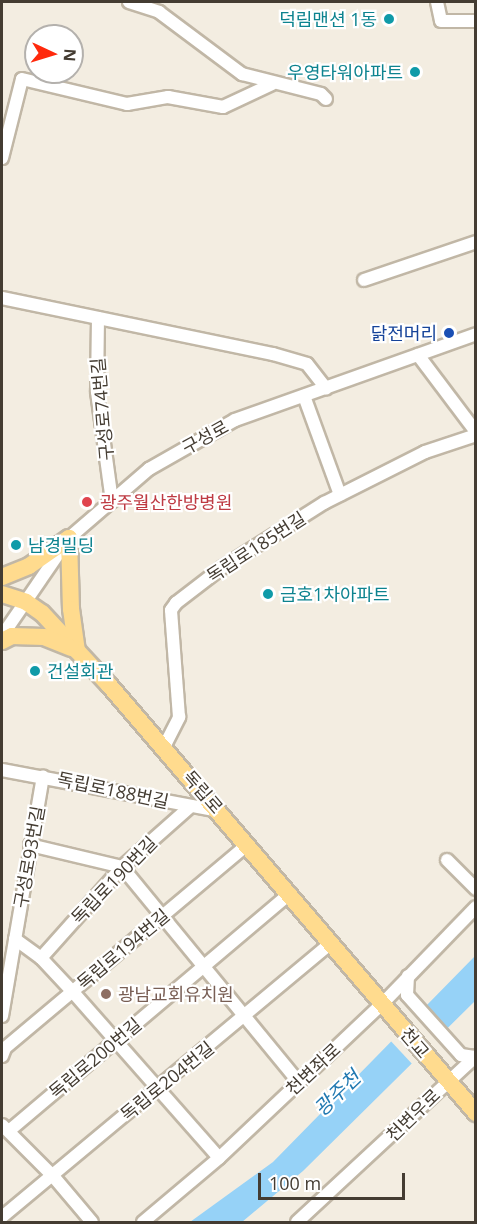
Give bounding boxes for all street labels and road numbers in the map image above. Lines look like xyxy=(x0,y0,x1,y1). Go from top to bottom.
street label: 구성로74번길 xyxy=(87,357,117,461)
street label: 구성로 xyxy=(178,416,232,458)
street label: 독립로185번길 xyxy=(202,507,310,587)
street label: 독립로 xyxy=(179,766,227,818)
street label: 독립로188번길 xyxy=(55,768,171,812)
street label: 구성로93번길 xyxy=(9,804,49,910)
street label: 독립로190번길 xyxy=(67,832,161,928)
street label: 독립로194번길 xyxy=(73,904,173,994)
street label: 독립로200번길 xyxy=(45,1013,145,1103)
street label: 천교 xyxy=(396,1023,434,1063)
street label: 독립로204번길 xyxy=(116,1037,218,1125)
street label: 천변좌로 xyxy=(281,1039,345,1099)
street label: 천변우로 xyxy=(382,1084,444,1146)

